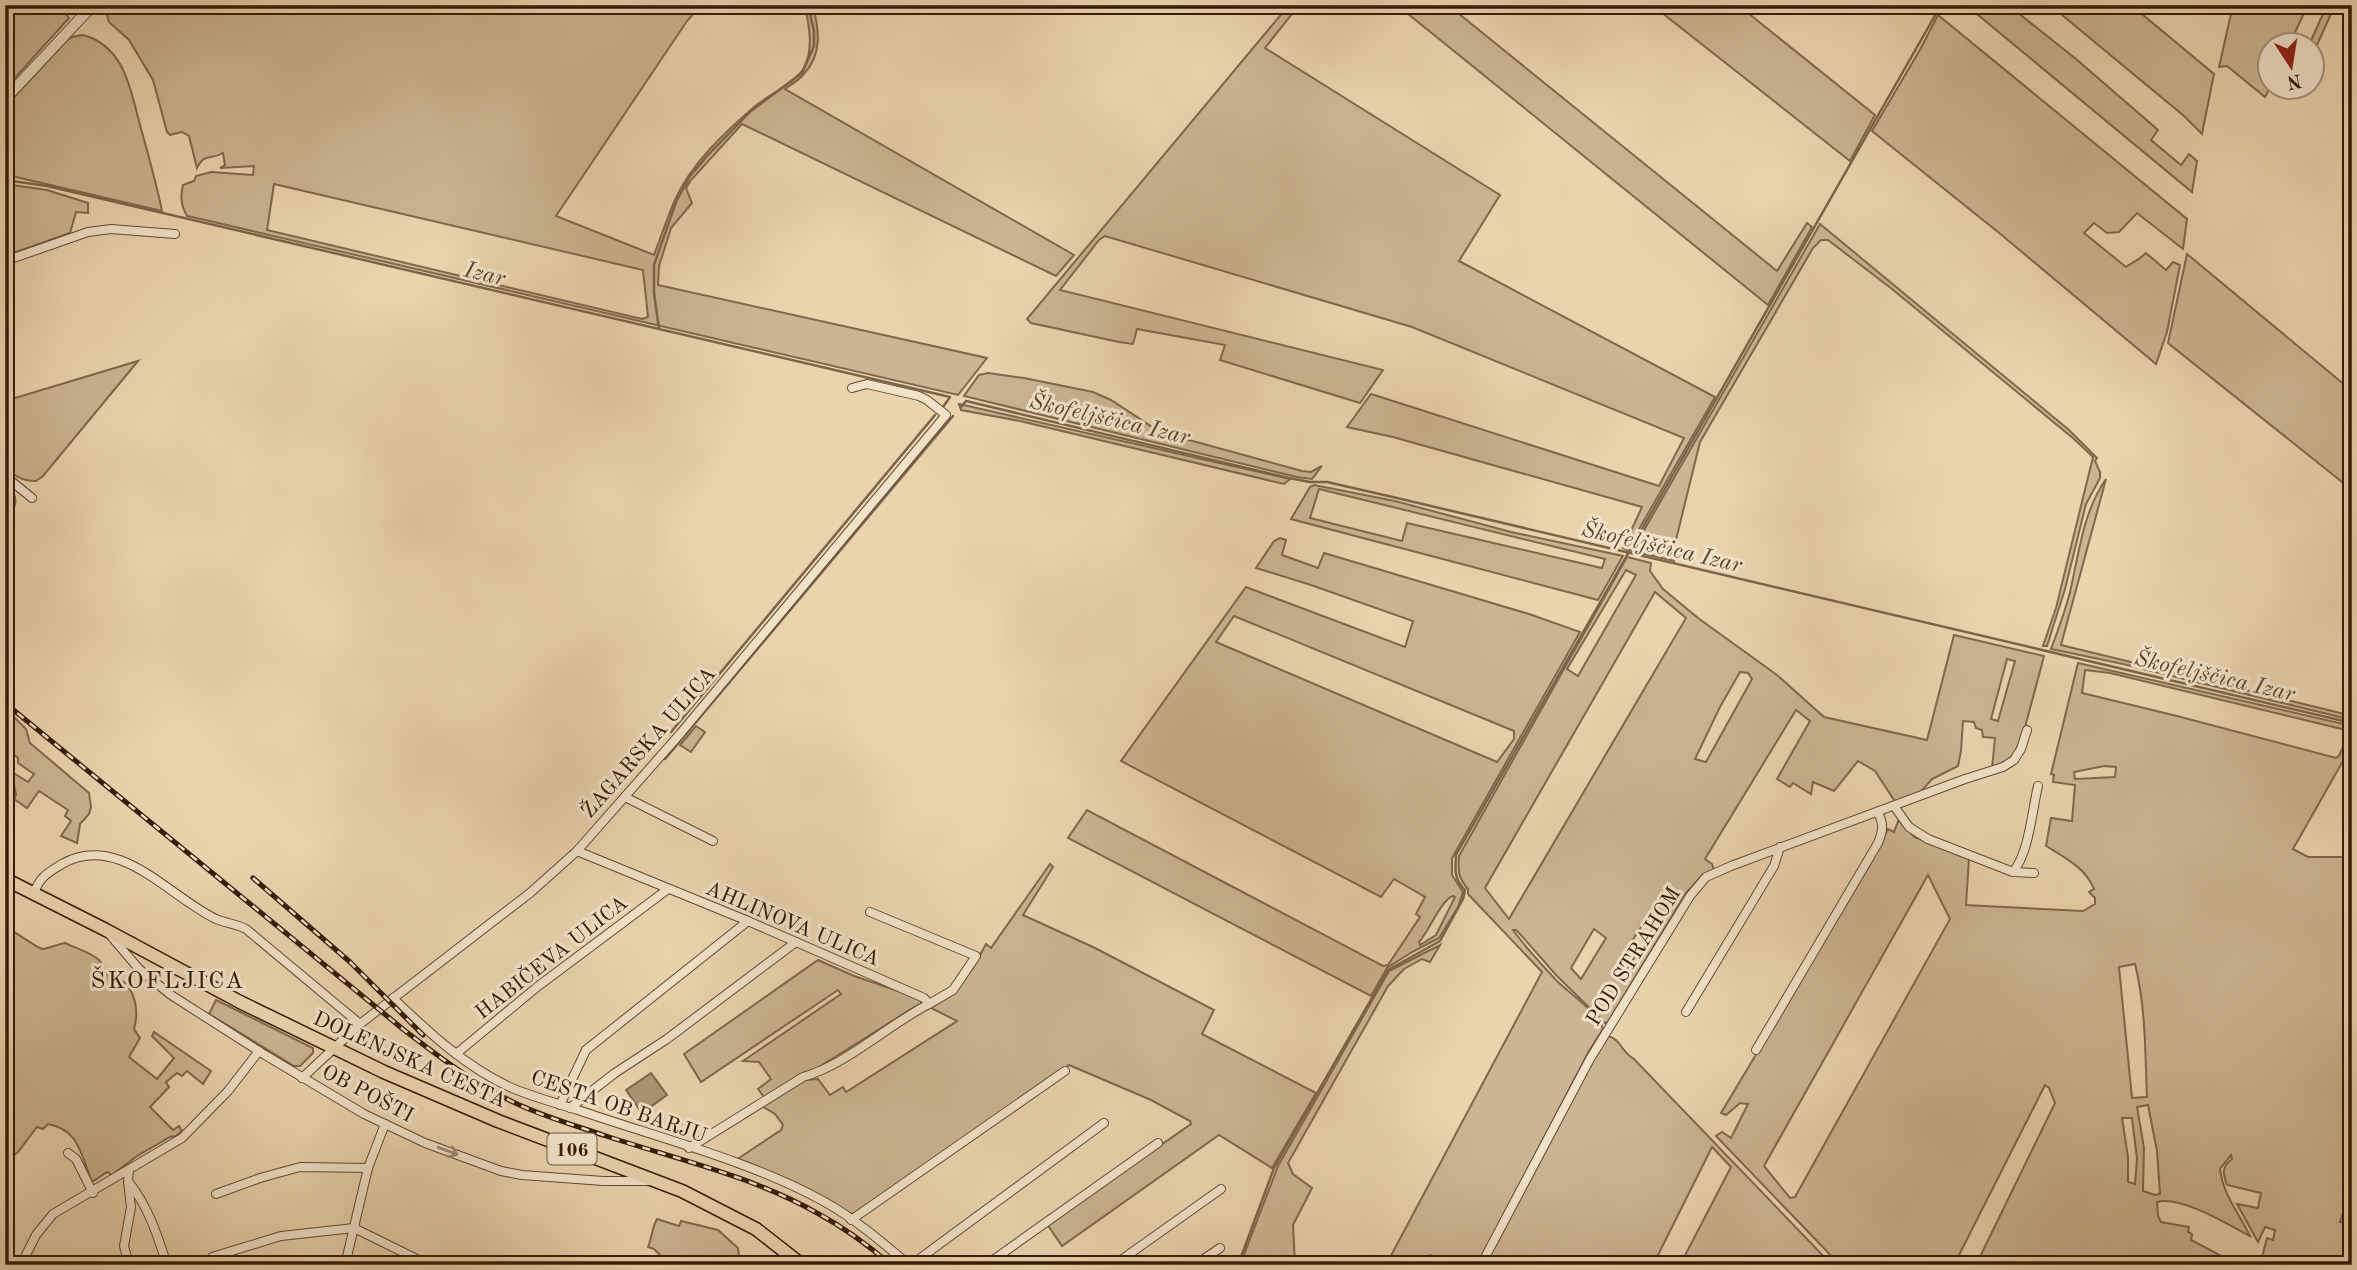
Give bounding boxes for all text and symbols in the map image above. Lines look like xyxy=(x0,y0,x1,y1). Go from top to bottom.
north arrow xyxy=(2256,32,2326,102)
text: N xyxy=(2284,69,2303,91)
water label: Izar xyxy=(461,258,509,291)
water label: Škofeljščica Izar xyxy=(1027,385,1194,450)
water label: Škofeljščica Izar xyxy=(1579,513,1746,578)
water label: Škofeljščica Izar xyxy=(2132,642,2299,707)
street label: ŽAGARSKA ULICA xyxy=(575,661,720,823)
street label: AHLINOVA ULICA xyxy=(702,878,883,971)
street label: POD STRAHOM xyxy=(1583,884,1685,1030)
street label: HABIČEVA ULICA xyxy=(469,889,632,1024)
district label: ŠKOFLJICA xyxy=(91,965,245,994)
street label: DOLENJSKA CESTA xyxy=(310,1008,509,1112)
street label: OB POŠTI xyxy=(318,1058,418,1127)
street label: CESTA OB BARJU xyxy=(528,1067,709,1147)
road number: 106 xyxy=(548,1134,596,1164)
one-way arrow xyxy=(436,1146,458,1159)

